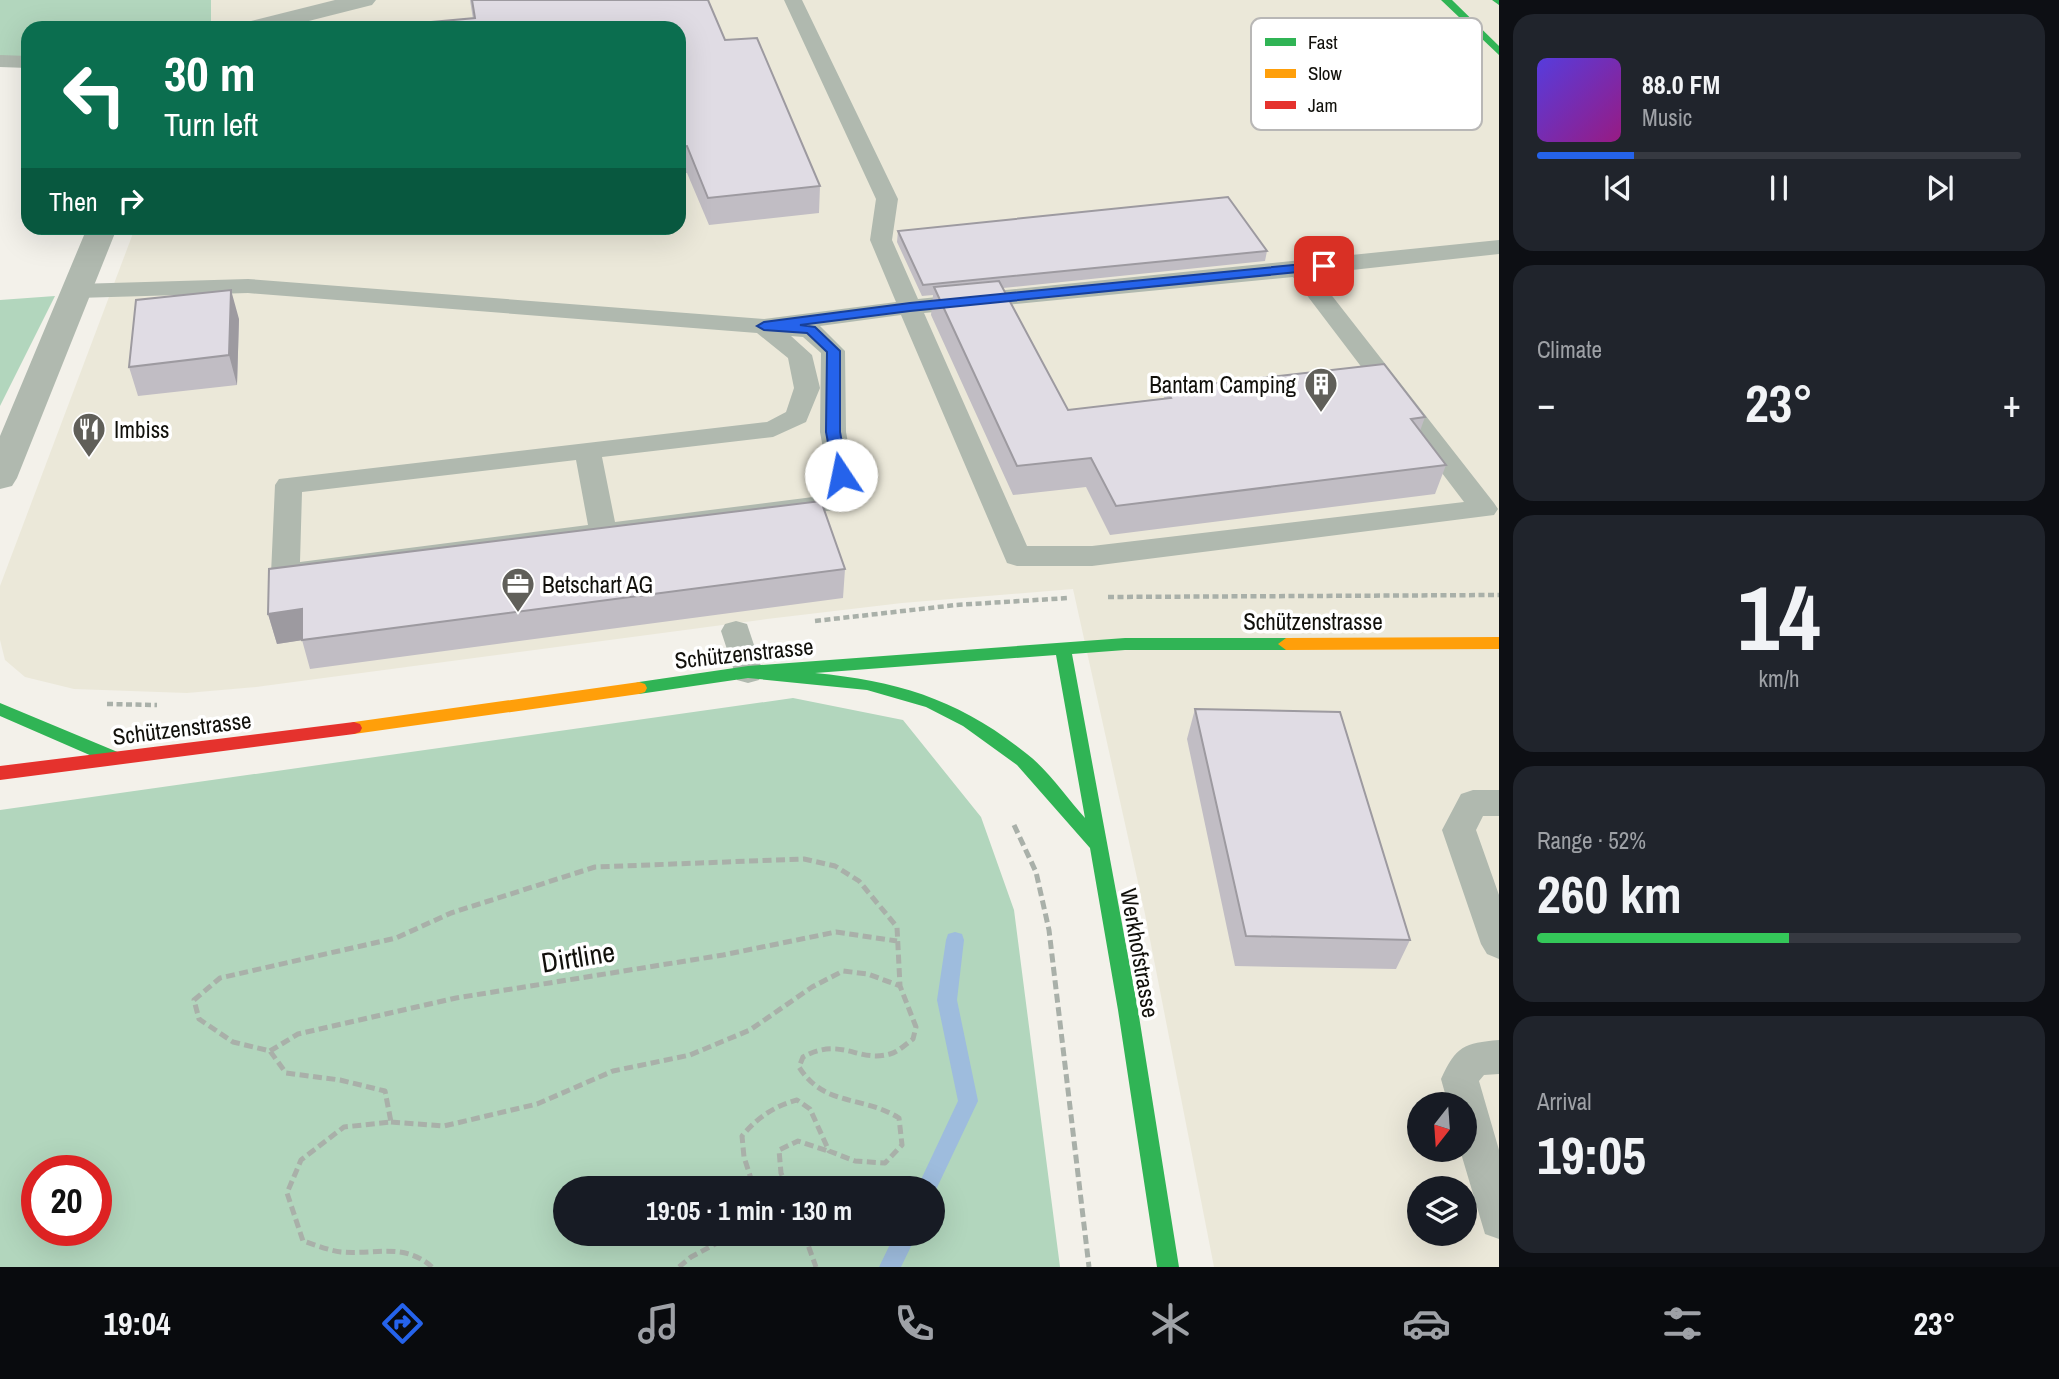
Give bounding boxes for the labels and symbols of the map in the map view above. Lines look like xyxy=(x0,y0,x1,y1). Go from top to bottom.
legend xyxy=(1251,18,1482,130)
text: Fast xyxy=(1308,29,1338,55)
text: Slow xyxy=(1308,60,1343,86)
text: Jam xyxy=(1308,92,1337,118)
pin xyxy=(1294,236,1354,296)
building icon: Bantam Camping xyxy=(1302,365,1340,414)
place label: Bantam Camping xyxy=(1149,369,1297,400)
restaurant icon: Imbiss xyxy=(70,410,108,459)
place label: Imbiss xyxy=(114,414,170,445)
position arrow xyxy=(804,438,878,512)
office icon: Betschart AG xyxy=(499,565,537,614)
place label: Betschart AG xyxy=(542,569,653,600)
street label: Schützenstrasse xyxy=(1243,606,1383,637)
street label: Schützenstrasse xyxy=(673,630,815,676)
street label: Schützenstrasse xyxy=(111,704,253,752)
street label: Werkhofstrasse xyxy=(1113,886,1167,1020)
street label: Dirtline xyxy=(538,932,618,982)
north arrow xyxy=(1407,1092,1477,1162)
speed limit sign: 20 xyxy=(21,1155,112,1246)

